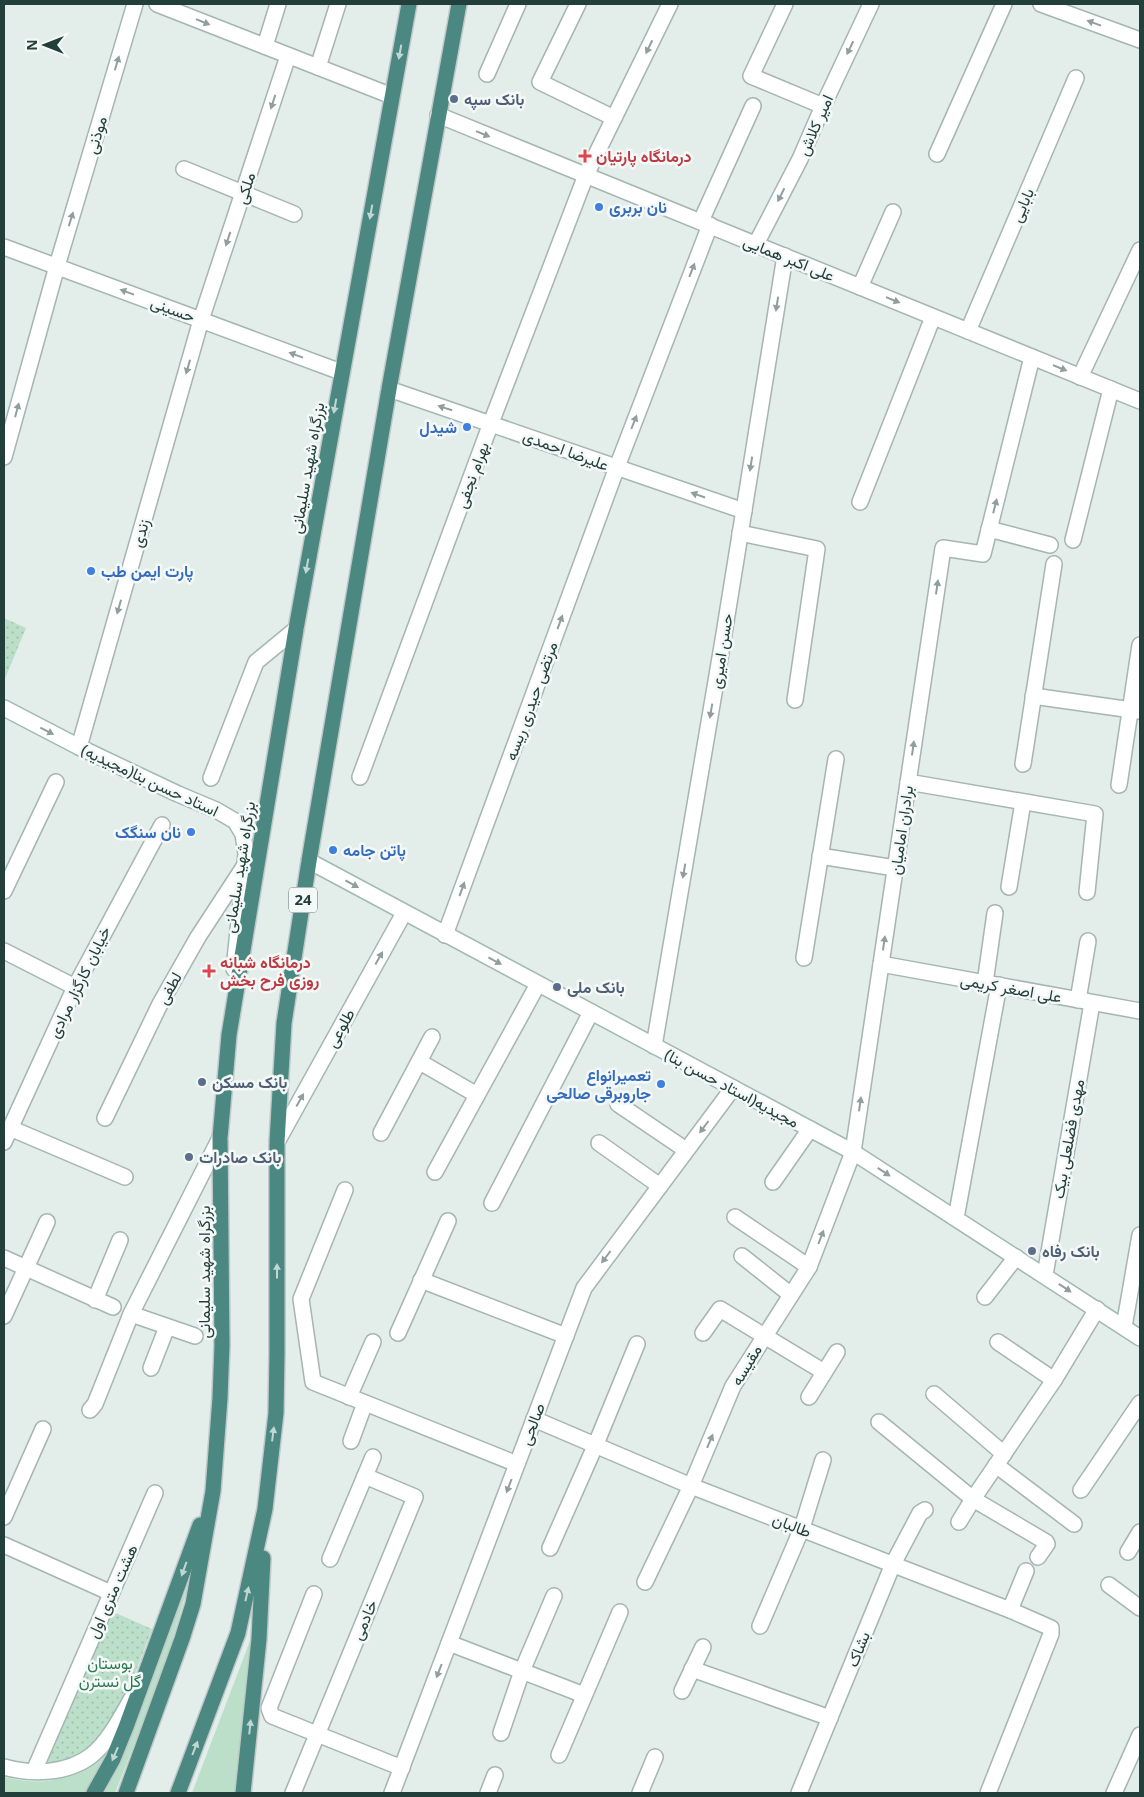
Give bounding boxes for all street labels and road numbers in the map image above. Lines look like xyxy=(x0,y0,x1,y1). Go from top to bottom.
street label: امیر کلاش xyxy=(792,91,838,159)
street label: موذنی xyxy=(80,113,112,157)
street label: ملکی xyxy=(230,169,260,207)
street label: بابایی xyxy=(1005,184,1039,226)
street label: علی اکبر همایی xyxy=(740,230,838,286)
street label: حسینی xyxy=(148,291,199,327)
street label: بزرگراه شهید سلیمانی xyxy=(285,401,329,535)
street label: علیرضا احمدی xyxy=(520,424,612,476)
street label: بهرام نجفی xyxy=(450,439,494,511)
street label: زندی xyxy=(125,516,155,550)
street label: حسن امیری xyxy=(704,611,738,690)
street label: مرتضی حیدری ریسه xyxy=(499,638,563,764)
street label: استاد حسن بنا(مجیدیه) xyxy=(78,738,222,822)
street label: برادران امامیان xyxy=(884,784,918,876)
street label: بزرگراه شهید سلیمانی xyxy=(218,800,260,934)
road number: 24 xyxy=(289,888,317,912)
street label: خیابان کارگزار مرادی xyxy=(42,922,116,1042)
street label: لطفی xyxy=(151,968,187,1008)
street label: علی اصغر کریمی xyxy=(959,968,1063,1008)
street label: طلوعی xyxy=(320,1005,360,1051)
street label: مجیدیه(استاد حسن بنا) xyxy=(661,1043,803,1133)
street label: مهدی فضلعلی بیک xyxy=(1047,1078,1089,1200)
street label: بزرگراه شهید سلیمانی xyxy=(193,1205,215,1339)
street label: مقیسه xyxy=(725,1340,767,1390)
street label: صالحی xyxy=(514,1400,550,1448)
street label: طالبان xyxy=(769,1508,815,1542)
street label: هشت متری اول xyxy=(81,1541,143,1641)
street label: خادمی xyxy=(346,1596,382,1644)
street label: بشاک xyxy=(841,1628,875,1670)

